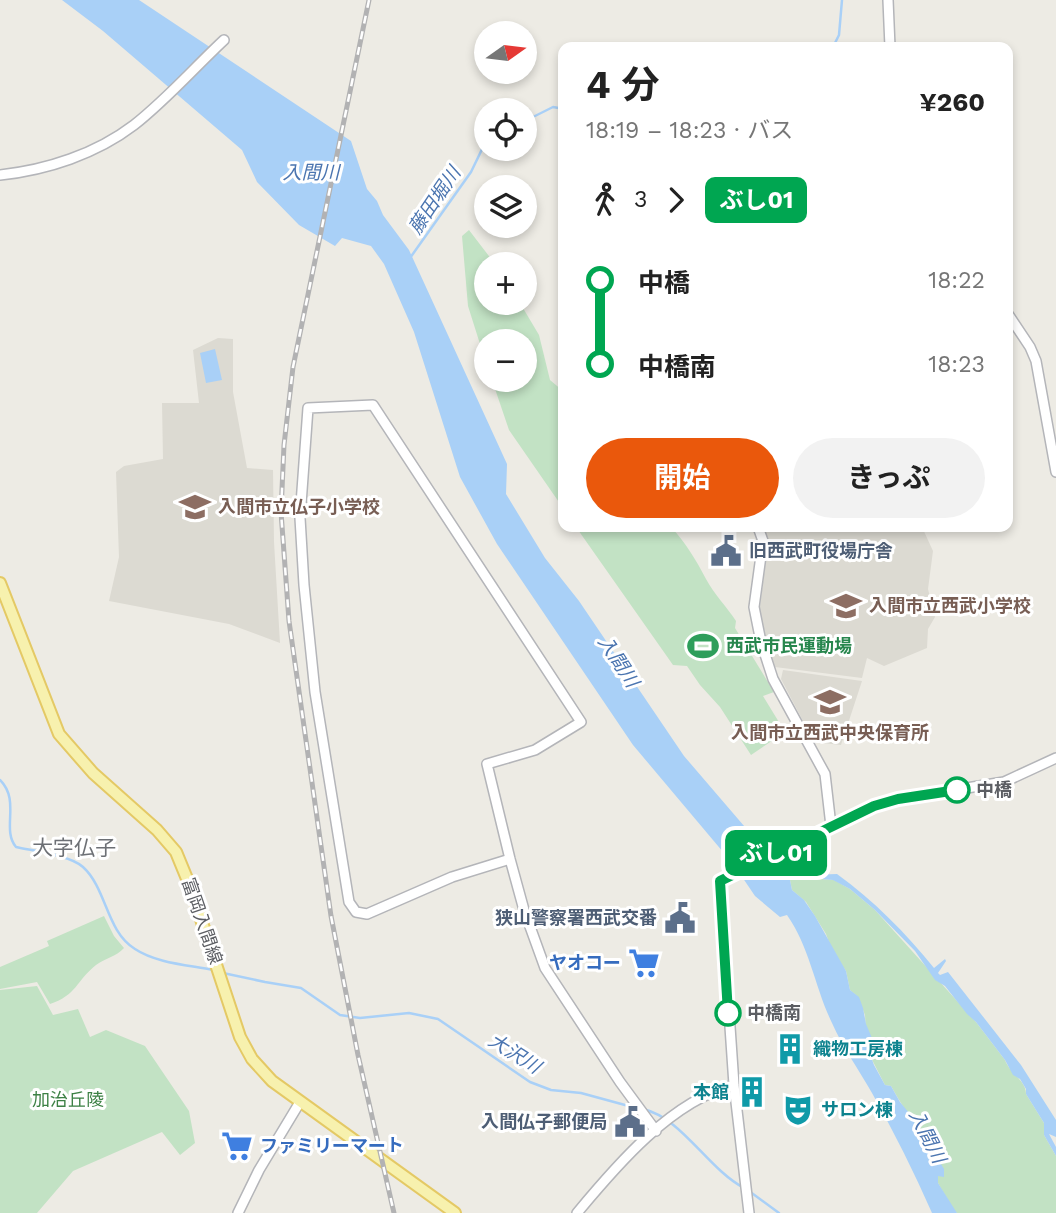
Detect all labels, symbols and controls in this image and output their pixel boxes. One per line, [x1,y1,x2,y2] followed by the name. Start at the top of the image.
[474,21,537,84] north arrow
[474,21,537,392] map controls
[586,63,659,107] text: 4 分
[919,87,985,117] text: ¥260
[474,98,537,161] button: locate
[586,117,793,144] text: 18:19 – 18:23 · バス
[282,161,341,184] water label: 入間川
[404,161,466,238] water label: 藤田堀川
[474,175,537,238] button: layers
[586,181,624,219] icon: walk
[657,181,695,219] icon: forward
[634,186,647,213] text: 3
[719,186,793,214] text: ぶし01
[474,252,537,315] button: +
[928,267,985,294] text: 18:22
[638,268,690,298] text: 中橋
[474,329,537,392] button: −
[928,351,985,378] text: 18:23
[638,352,716,382] text: 中橋南
[586,438,779,518] button: 開始
[793,438,985,518] button: きっぷ
[178,490,212,524] school or university icon: 入間市立仏子小学校
[218,496,380,517] place label: 入間市立仏子小学校
[709,534,743,568] public building icon: 旧西武町役場庁舎
[749,540,893,561] place label: 旧西武町役場庁舎
[829,589,863,623] school or university icon: 入間市立西武小学校
[869,595,1031,616] place label: 入間市立西武小学校
[686,629,720,663] sports icon: 西武市民運動場
[593,631,645,693] water label: 入間川
[726,635,852,656] place label: 西武市民運動場
[813,685,847,719] school or university icon: 入間市立西武中央保育所
[731,722,929,743] place label: 入間市立西武中央保育所
[944,777,970,803] marker: 中橋
[976,779,1012,800] place label: 中橋
[727,830,825,876] line badge: ぶし01
[32,835,116,860] district label: 大字仏子
[739,839,813,867] text: ぶし01
[178,875,227,967] street label: 富岡入間線
[663,901,697,935] public building icon: 狭山警察署西武交番
[495,907,657,928] place label: 狭山警察署西武交番
[627,946,661,980] supermarket icon: ヤオコー
[549,952,621,973] place label: ヤオコー
[715,1000,741,1026] marker: 中橋南
[747,1002,801,1023] place label: 中橋南
[484,1029,547,1079] water label: 大沢川
[773,1032,807,1066] building icon: 織物工房棟
[813,1038,903,1059] place label: 織物工房棟
[735,1075,769,1109] building icon: 本館
[693,1081,729,1102] place label: 本館
[32,1089,104,1110] park label: 加治丘陵
[781,1093,815,1127] theatre icon: サロン棟
[821,1099,893,1120] place label: サロン棟
[613,1105,647,1139] public building icon: 入間仏子郵便局
[904,1106,952,1169] water label: 入間川
[481,1111,607,1132] place label: 入間仏子郵便局
[220,1129,254,1163] supermarket icon: ファミリーマート
[260,1135,404,1156] place label: ファミリーマート

